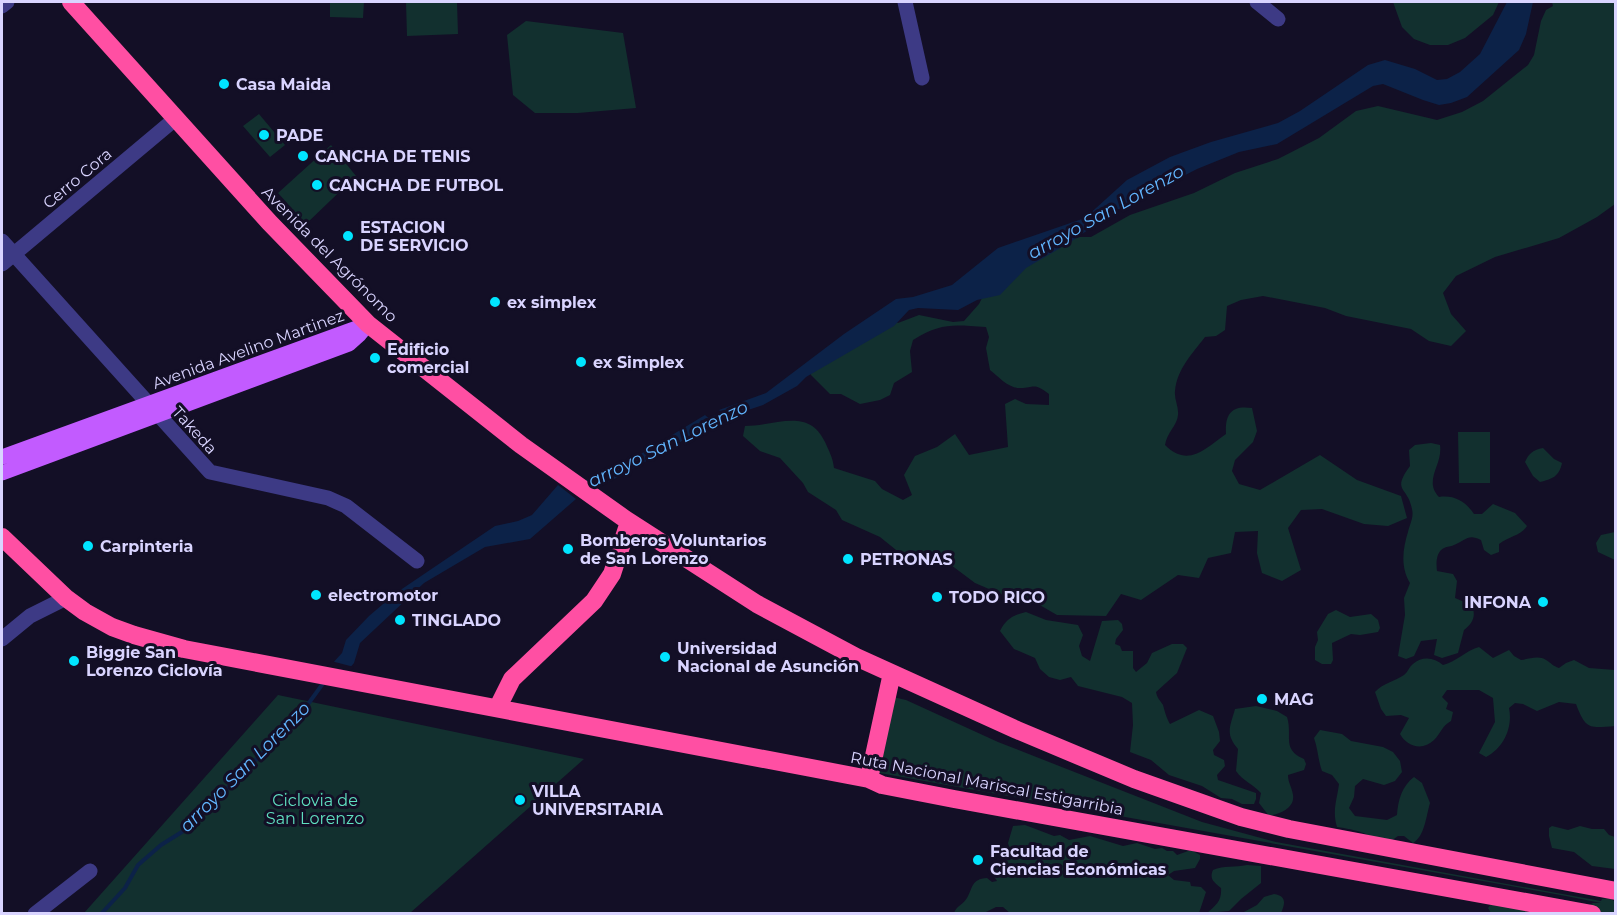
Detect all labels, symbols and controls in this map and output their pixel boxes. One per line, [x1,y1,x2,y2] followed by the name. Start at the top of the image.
[236,75,331,94] place label: Casa Maida
[217,77,231,91] marker: Casa Maida
[276,126,323,145] place label: PADE
[257,128,271,142] marker: PADE
[39,144,115,213] street label: Cerro Cora
[315,147,470,166] place label: CANCHA DE TENIS
[296,149,310,163] marker: CANCHA DE TENIS
[1024,160,1188,264] water label: arroyo San Lorenzo
[329,176,504,195] place label: CANCHA DE FUTBOL
[310,178,324,192] marker: CANCHA DE FUTBOL
[258,183,401,326] street label: Avenida del Agrónomo
[360,218,468,255] place label: ESTACION DE SERVICIO
[341,229,355,243] marker: ESTACION DE SERVICIO
[507,293,597,312] place label: ex simplex
[488,295,502,309] marker: ex simplex
[150,306,346,393] street label: Avenida Avelino Martinez
[387,340,469,377] place label: Edificio comercial
[368,351,382,365] marker: Edificio comercial
[593,353,684,372] place label: ex Simplex
[574,355,588,369] marker: ex Simplex
[585,396,751,492] water label: arroyo San Lorenzo
[168,403,221,458] street label: Takeda
[580,531,767,568] place label: Bomberos Voluntarios de San Lorenzo
[100,537,193,556] place label: Carpinteria
[81,539,95,553] marker: Carpinteria
[561,542,575,556] marker: Bomberos Voluntarios de San Lorenzo
[860,550,953,569] place label: PETRONAS
[841,552,855,566] marker: PETRONAS
[328,586,438,605] place label: electromotor
[309,588,323,602] marker: electromotor
[949,588,1045,607] place label: TODO RICO
[930,590,944,604] marker: TODO RICO
[1464,593,1532,612] place label: INFONA
[1536,595,1550,609] marker: INFONA
[412,611,501,630] place label: TINGLADO
[393,613,407,627] marker: TINGLADO
[677,639,859,676] place label: Universidad Nacional de Asunción
[86,643,223,680] place label: Biggie San Lorenzo Ciclovía
[658,650,672,664] marker: Universidad Nacional de Asunción
[67,654,81,668] marker: Biggie San Lorenzo Ciclovía
[1274,690,1314,709] place label: MAG
[1255,692,1269,706] marker: MAG
[175,697,315,837] water label: arroyo San Lorenzo
[849,748,1125,819] street label: Ruta Nacional Mariscal Estigarribia
[531,782,664,819] place label: VILLA UNIVERSITARIA
[266,791,364,828] park label: Ciclovia de San Lorenzo
[513,793,527,807] marker: VILLA UNIVERSITARIA
[990,842,1167,879] place label: Facultad de Ciencias Económicas
[971,853,985,867] marker: Facultad de Ciencias Económicas

